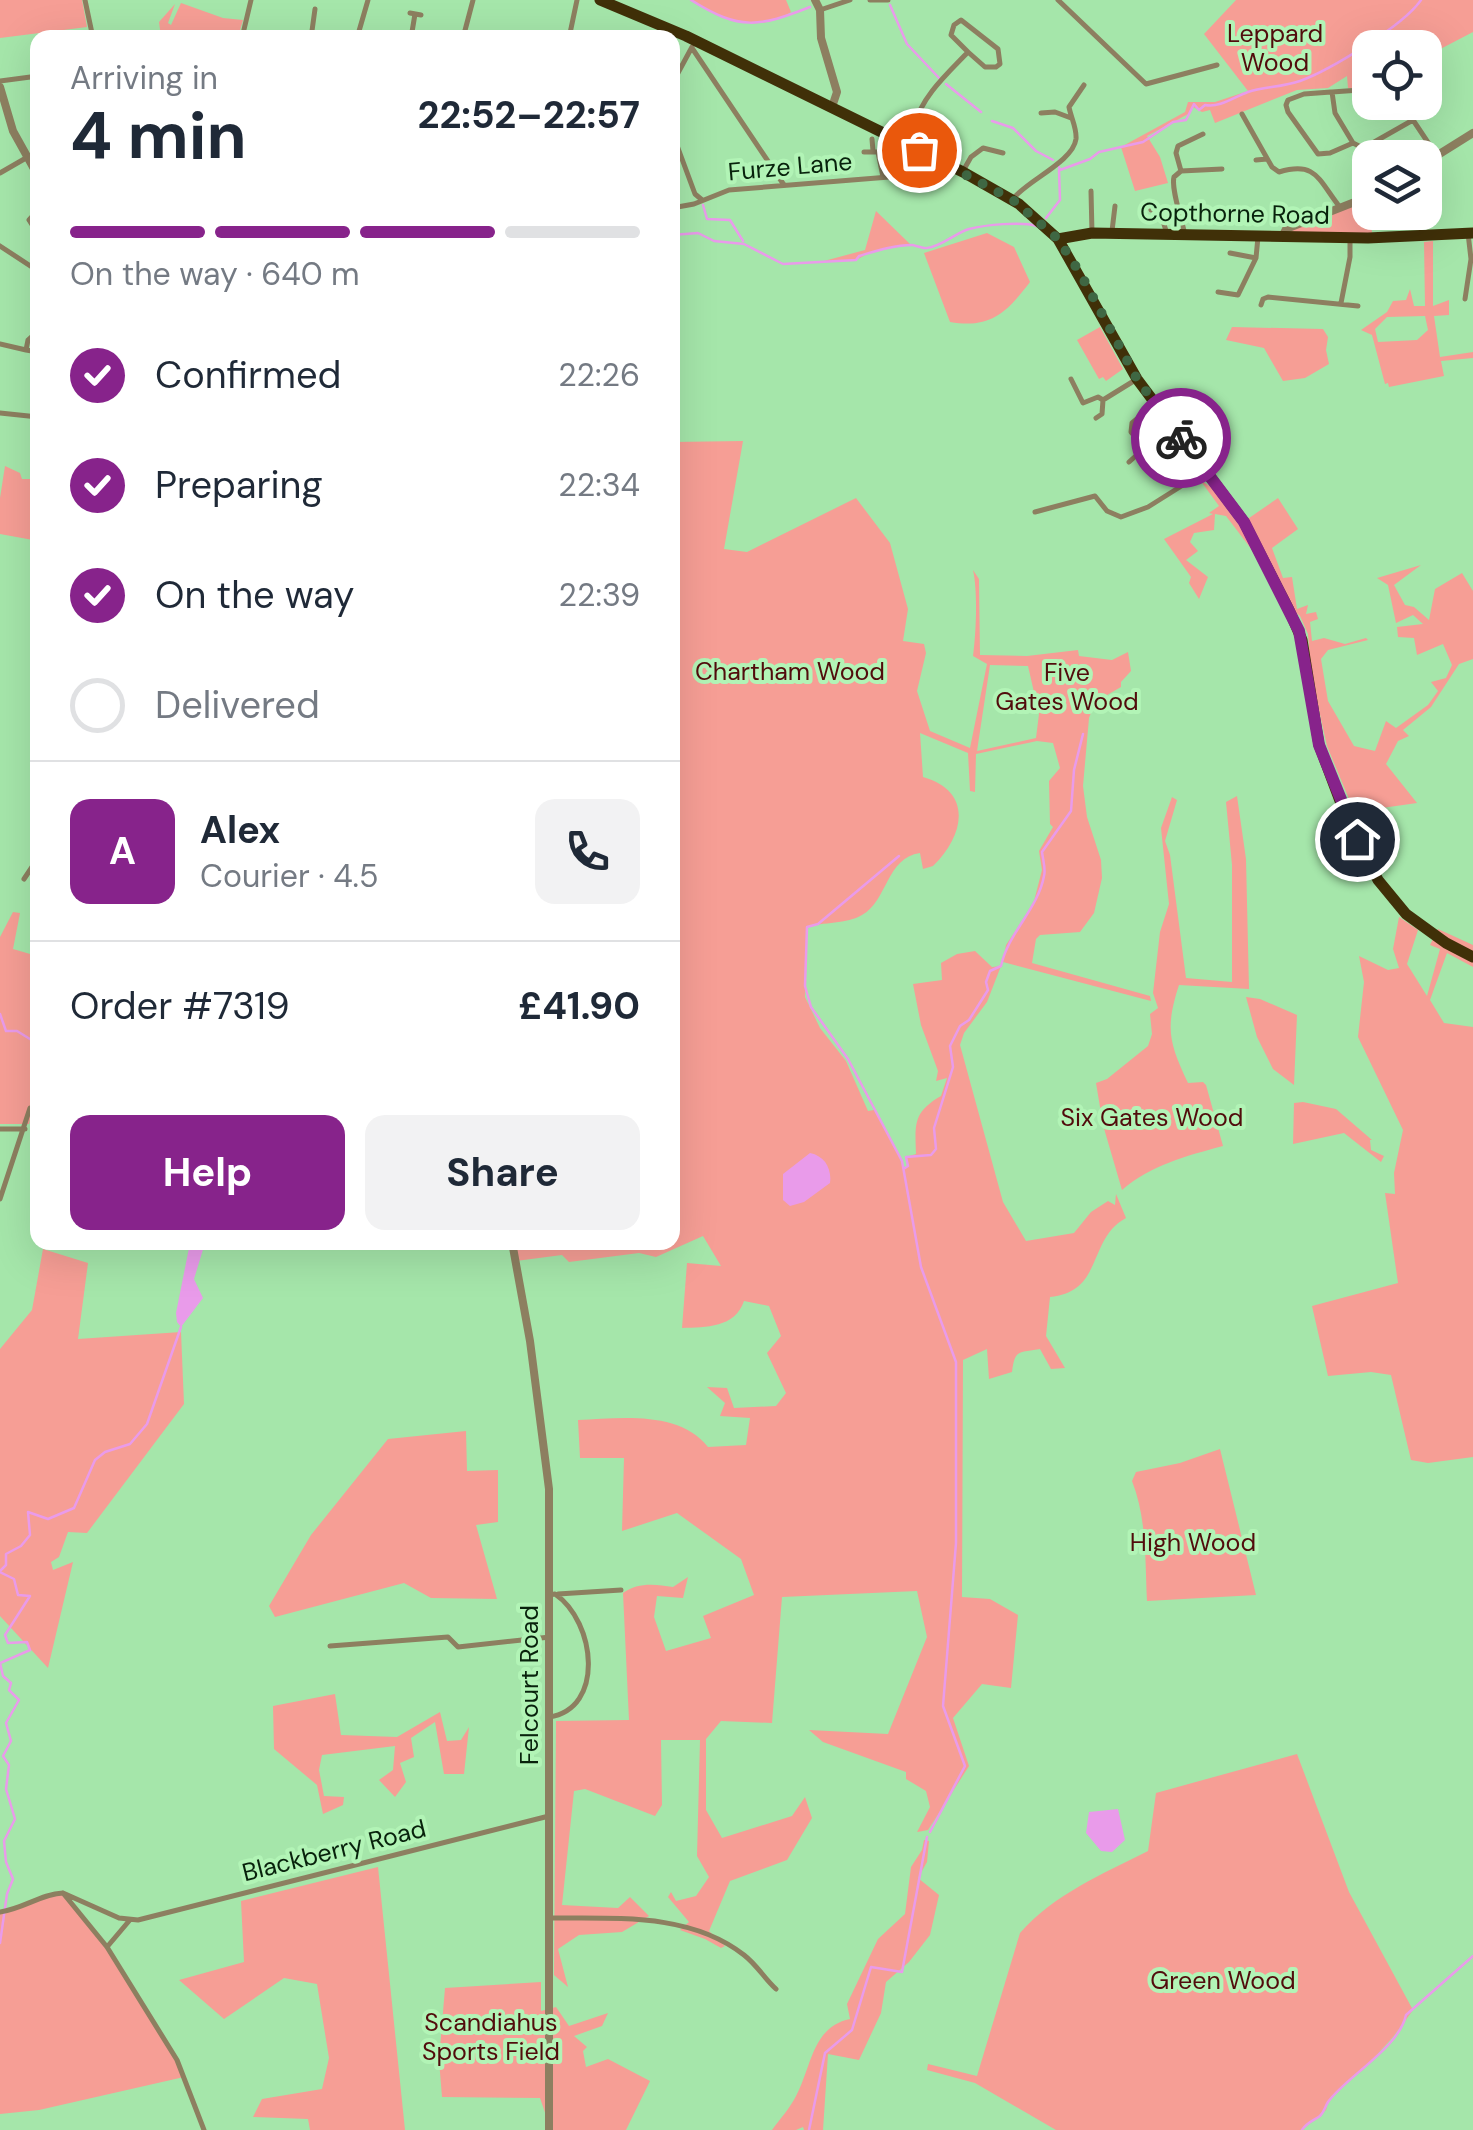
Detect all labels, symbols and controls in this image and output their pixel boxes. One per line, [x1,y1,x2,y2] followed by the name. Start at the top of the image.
[1227,17,1323,79] park label: Leppard Wood
[1352,30,1442,230] map controls
[1352,30,1442,120] button: locate
[70,57,218,99] text: Arriving in
[417,90,640,140] text: 22:52–22:57
[70,94,247,178] text: 4 min
[877,108,962,193] pin
[892,123,947,178] icon: bag
[1352,140,1442,230] button: layers
[727,145,854,188] street label: Furze Lane
[1140,195,1330,232] street label: Copthorne Road
[70,253,360,295] text: On the way · 640 m
[70,348,125,403] icon: check
[155,350,341,400] text: Confirmed
[558,354,640,396] text: 22:26
[1131,388,1231,488] courier
[1154,411,1209,466] icon: bike
[70,458,125,513] icon: check
[155,460,323,510] text: Preparing
[558,464,640,506] text: 22:34
[70,568,125,623] icon: check
[155,570,354,620] text: On the way
[559,574,640,616] text: 22:39
[695,655,885,688] park label: Chartham Wood
[995,656,1139,718] park label: Five Gates Wood
[155,680,320,730] text: Delivered
[1315,797,1400,882] pin
[535,799,640,904] button: phone
[200,805,280,855] text: Alex
[1330,812,1385,867] icon: home
[109,826,136,876] text: A
[200,855,378,897] text: Courier · 4.5
[70,981,290,1031] text: Order #7319
[518,981,640,1031] text: £41.90
[1061,1101,1243,1134] park label: Six Gates Wood
[70,1115,345,1230] button: Help
[365,1115,640,1230] button: Share
[1130,1526,1256,1559] park label: High Wood
[513,1605,546,1765] street label: Felcourt Road
[239,1812,429,1889] street label: Blackberry Road
[1150,1964,1296,1997] park label: Green Wood
[422,2006,560,2068] park label: Scandiahus Sports Field

